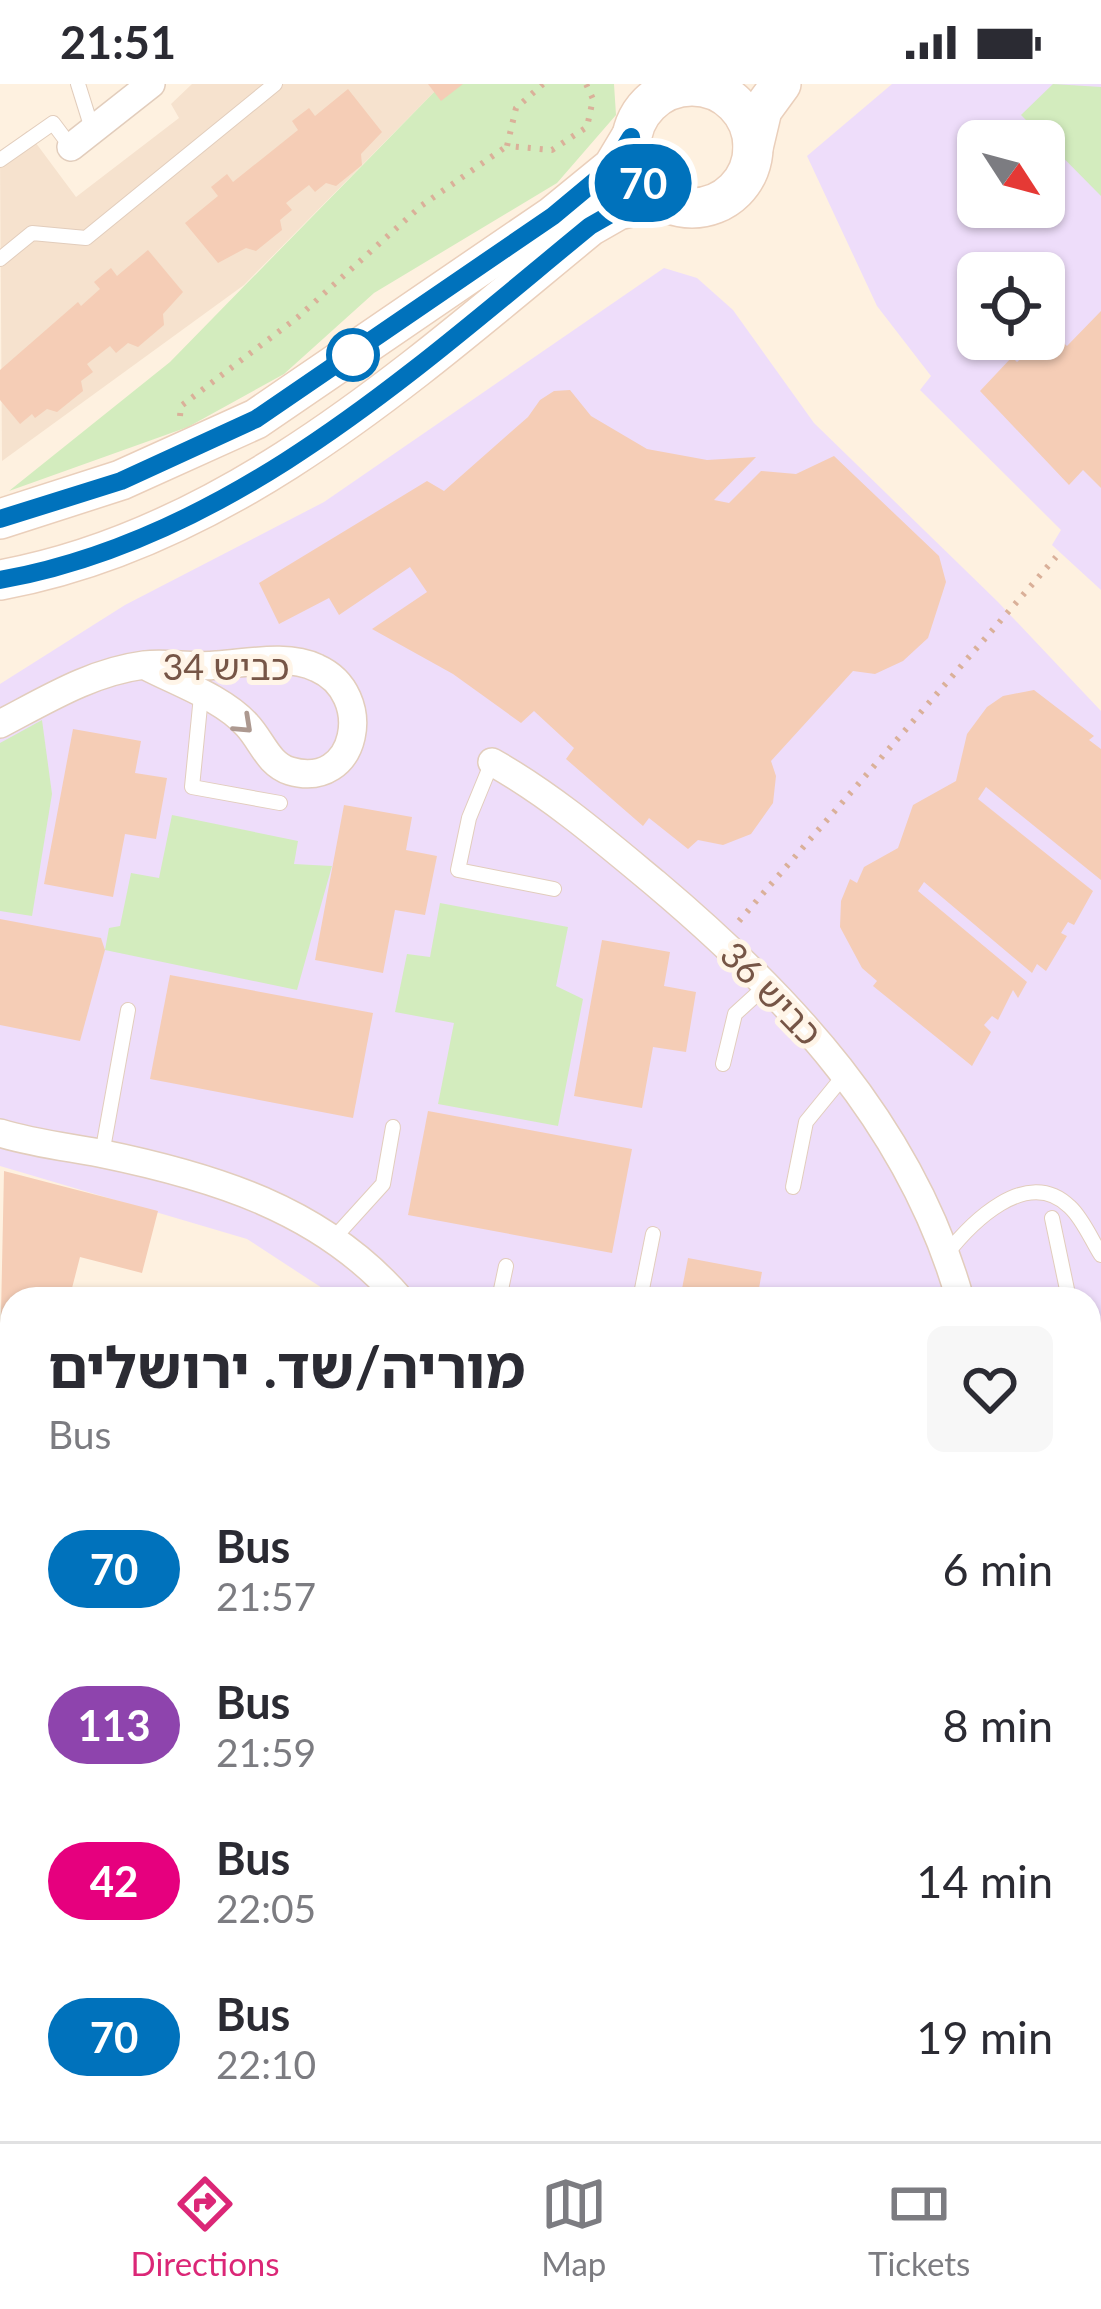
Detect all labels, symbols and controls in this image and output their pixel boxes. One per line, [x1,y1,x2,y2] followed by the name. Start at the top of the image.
[60,15,176,69] text: 21:51
[957,120,1065,228] north arrow
[957,120,1065,360] map controls
[589,144,697,222] line badge: 70
[619,158,667,208] text: 70
[957,252,1065,360] button: locate
[328,330,378,380] unlabelled marker
[162,644,290,688] street label: כביש 34
[230,711,252,733] one-way arrow
[712,932,832,1054] street label: כביש 36
[927,1326,1053,1452] button: heart
[48,1332,525,1400] text: מוריה/שד. ירושלים
[48,1411,111,1457] text: Bus
[216,1519,290,1573] text: Bus
[942,1542,1053,1596] text: 6 min
[90,1544,138,1594] text: 70
[216,1573,316,1619] text: 21:57
[216,1675,290,1729] text: Bus
[942,1698,1053,1752] text: 8 min
[77,1700,151,1750] text: 113
[216,1729,316,1775] text: 21:59
[216,1831,290,1885] text: Bus
[916,1854,1053,1908] text: 14 min
[90,1856,138,1906] text: 42
[216,1885,316,1931] text: 22:05
[216,1987,290,2041] text: Bus
[916,2010,1053,2064] text: 19 min
[90,2012,138,2062] text: 70
[216,2041,316,2087] text: 22:10
[131,2171,280,2283] tab: Directions
[541,2171,607,2283] tab: Map
[868,2171,970,2283] tab: Tickets

